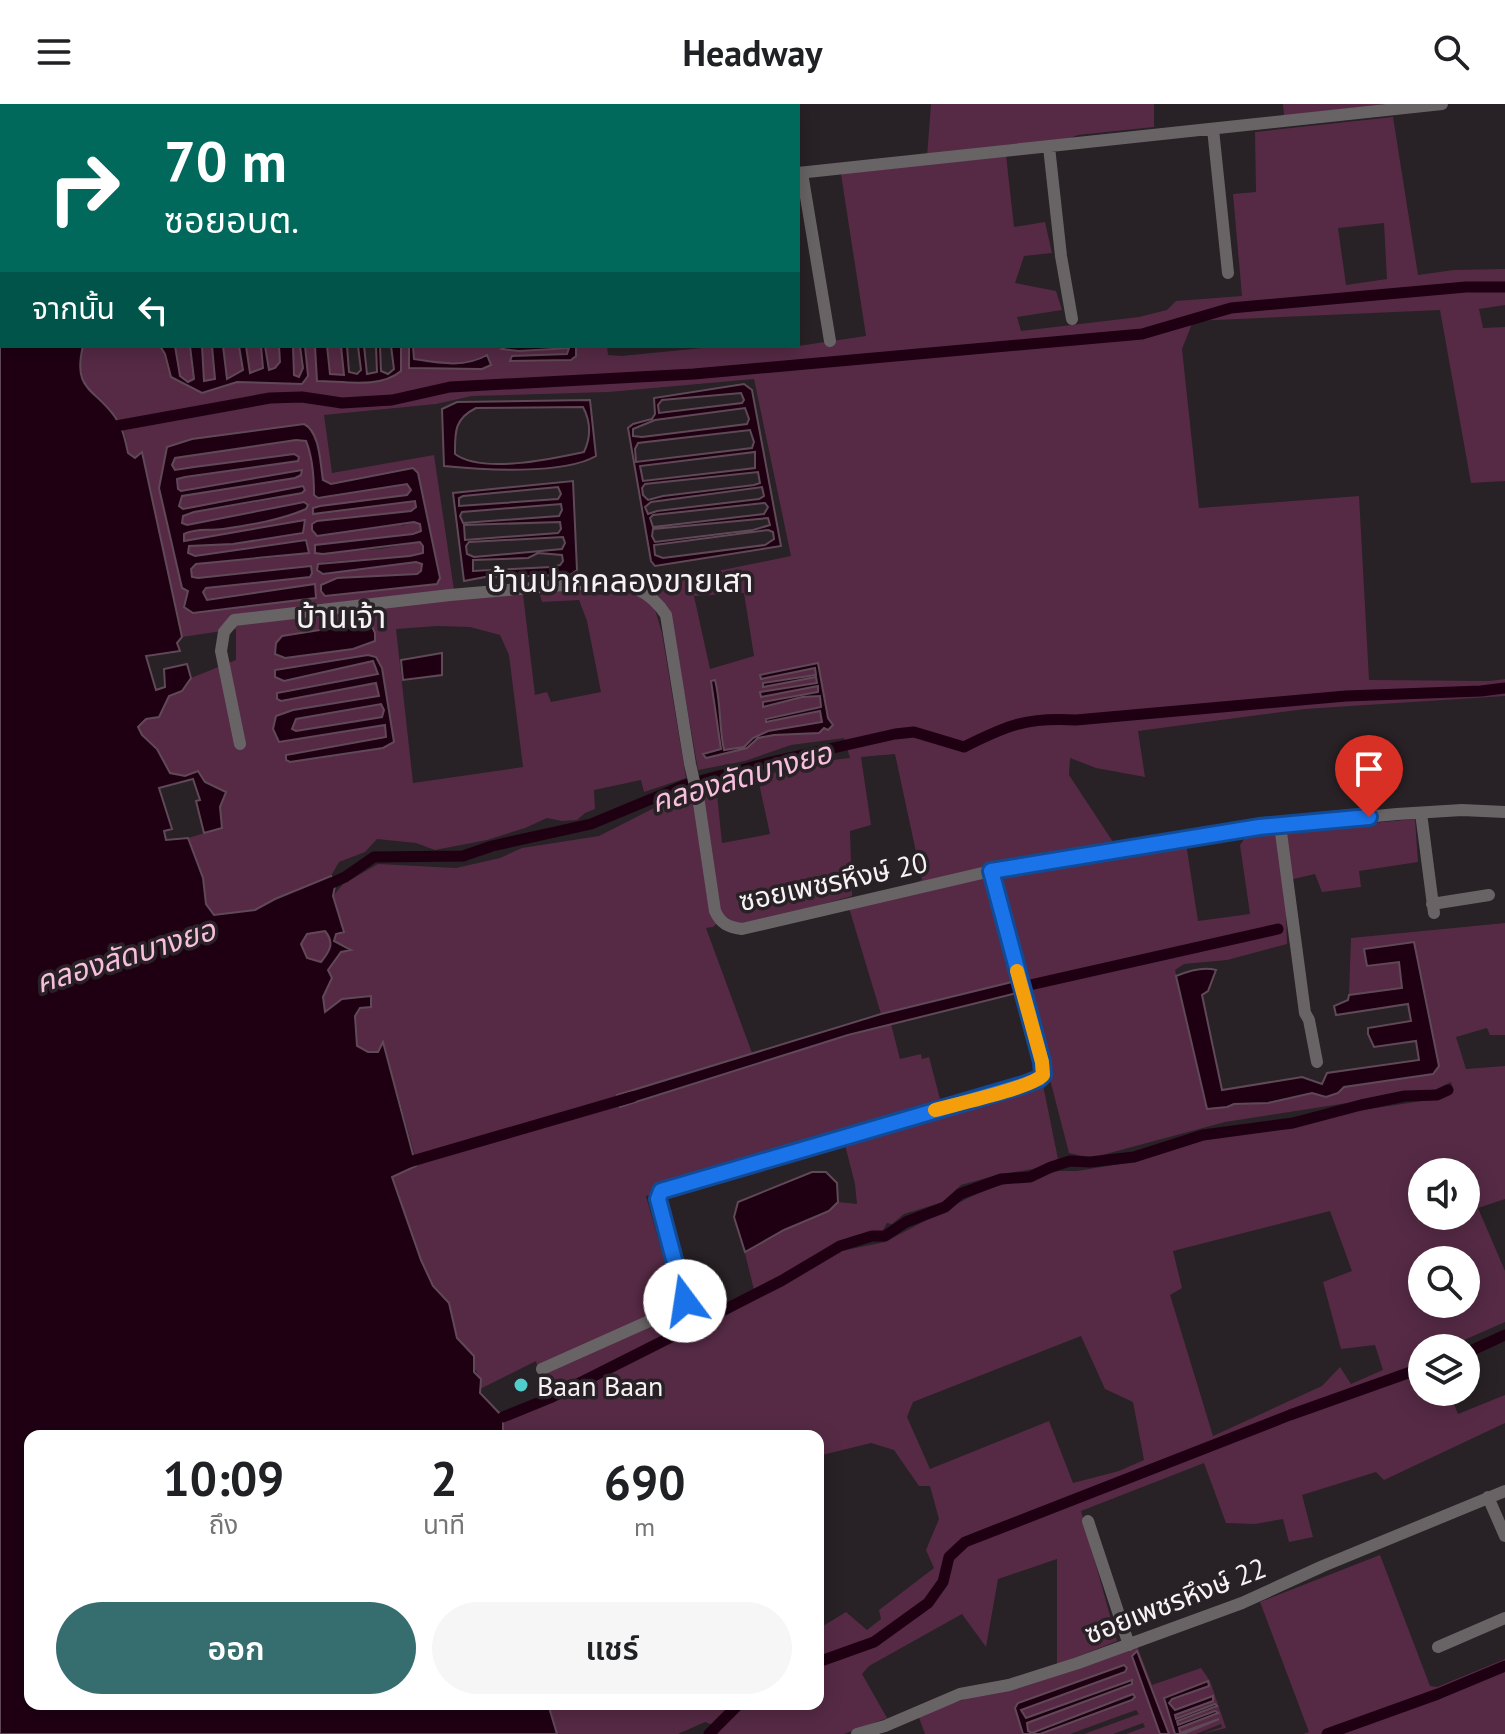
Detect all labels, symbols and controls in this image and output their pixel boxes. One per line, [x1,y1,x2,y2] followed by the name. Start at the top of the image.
[682,29,823,76] text: Headway
[32,30,76,74] icon: menu
[1429,30,1473,74] icon: search
[164,125,287,197] text: 70 m
[32,136,136,240] icon: right
[164,196,299,243] text: ซอยอบต.
[32,288,115,327] text: จากนั้น
[131,288,175,332] icon: left
[487,559,753,601] district label: บ้านปากคลองขายเสา
[296,595,386,637] district label: บ้านเจ้า
[646,731,837,820] water label: คลองลัดบางยอ
[1335,735,1403,817] pin
[1347,747,1391,791] icon: arrive
[735,843,931,919] street label: ซอยเพชรหึงษ์ 20
[30,909,221,1001] water label: คลองลัดบางยอ
[1408,1158,1480,1406] map controls
[1408,1158,1480,1230] button: sound
[1408,1246,1480,1318] button: search
[643,1259,727,1343] position arrow
[1408,1334,1480,1406] button: layers
[537,1367,663,1404] place label: Baan Baan
[512,1376,530,1394] marker: Baan Baan
[163,1447,284,1509] text: 10:09
[430,1447,458,1509] text: 2
[604,1451,685,1513] text: 690
[209,1508,238,1541] text: ถึง
[423,1508,465,1541] text: นาที
[634,1510,655,1543] text: m
[1079,1548,1271,1652] street label: ซอยเพชรหึงษ์ 22
[56,1602,416,1694] button: ออก
[432,1602,792,1694] button: แชร์

